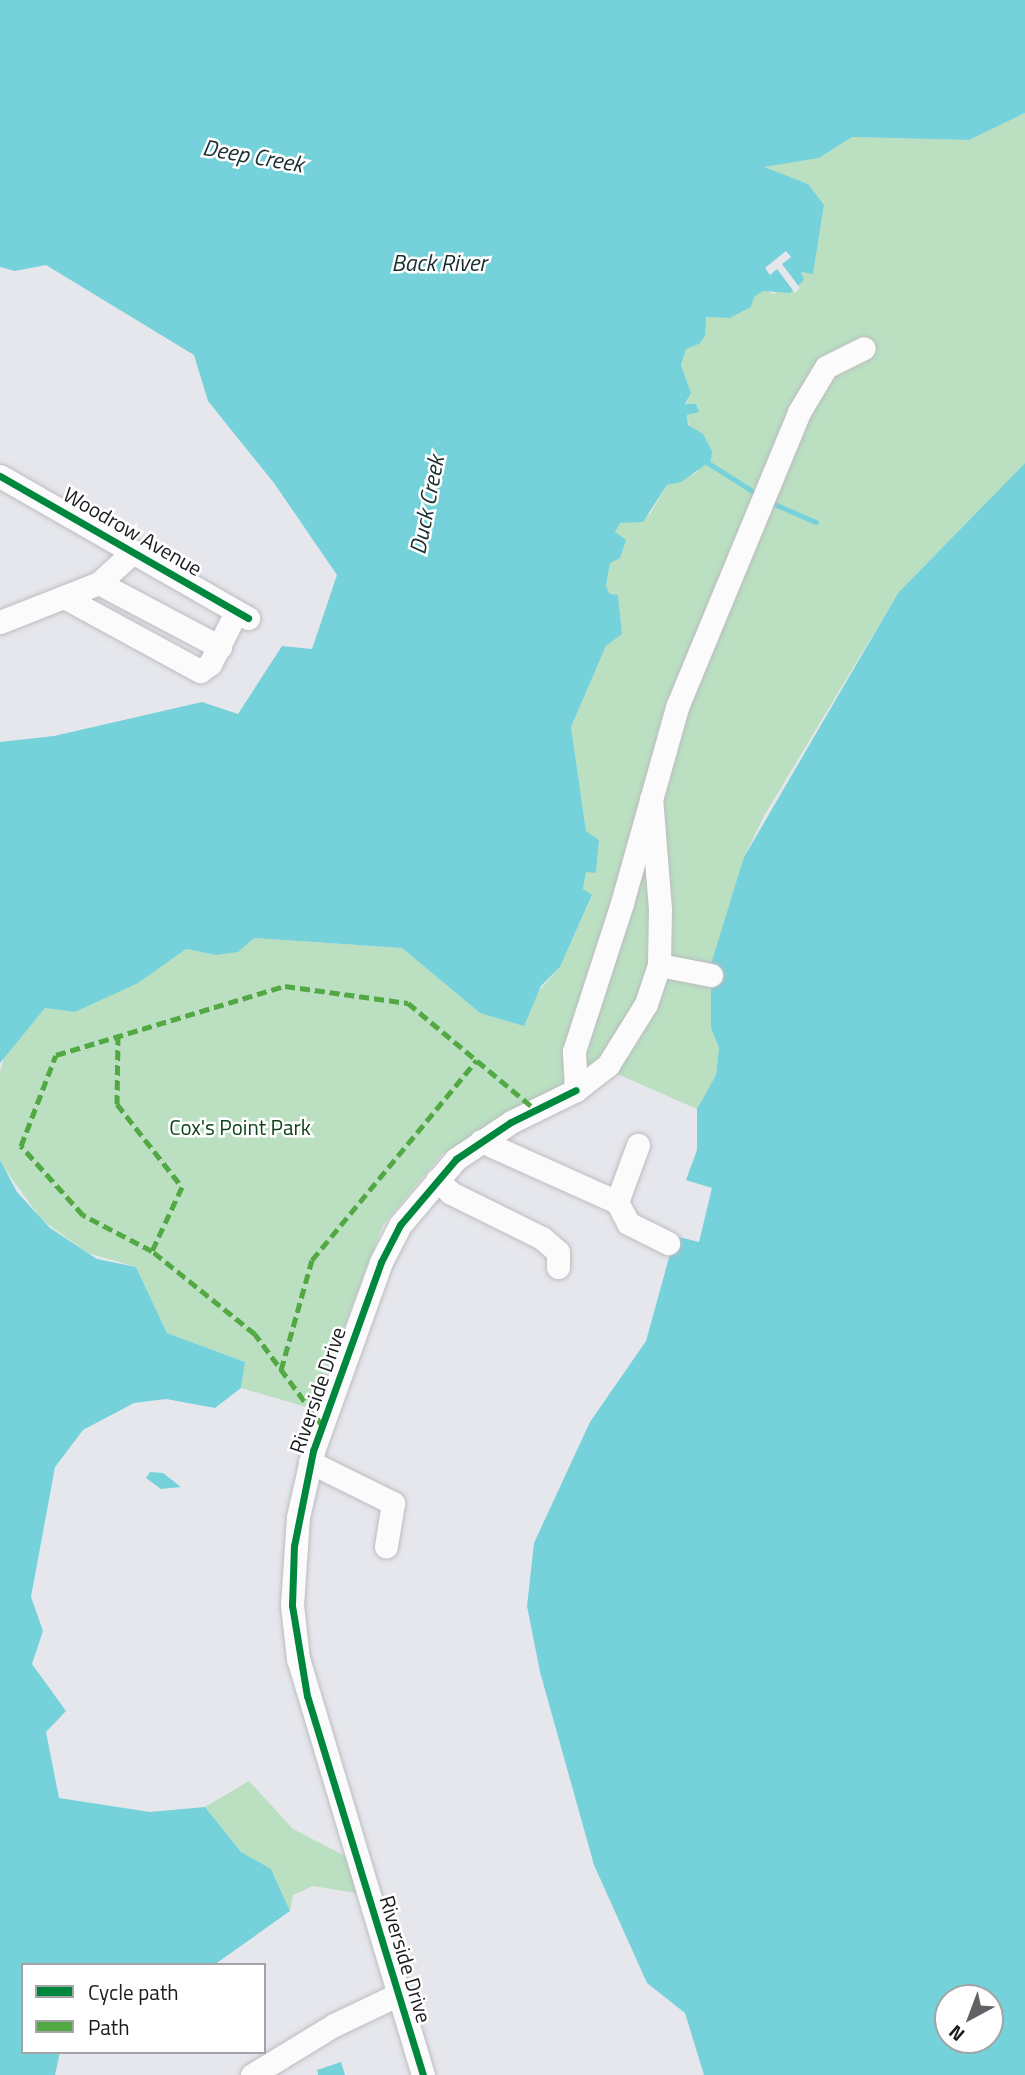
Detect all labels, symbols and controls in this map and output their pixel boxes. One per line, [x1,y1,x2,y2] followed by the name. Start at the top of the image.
[200,134,306,178] water label: Deep Creek
[391,249,487,277] water label: Back River
[404,453,450,557] water label: Duck Creek
[59,481,207,581] street label: Woodrow Avenue
[169,1114,311,1140] park label: Cox's Point Park
[284,1324,350,1456] street label: Riverside Drive
[375,1892,437,2026] street label: Riverside Drive
[21,1963,266,2054] legend
[88,1976,179,2008] text: Cycle path
[934,1984,1004,2054] north arrow
[88,2011,130,2043] text: Path
[942,2018,971,2049] text: N

